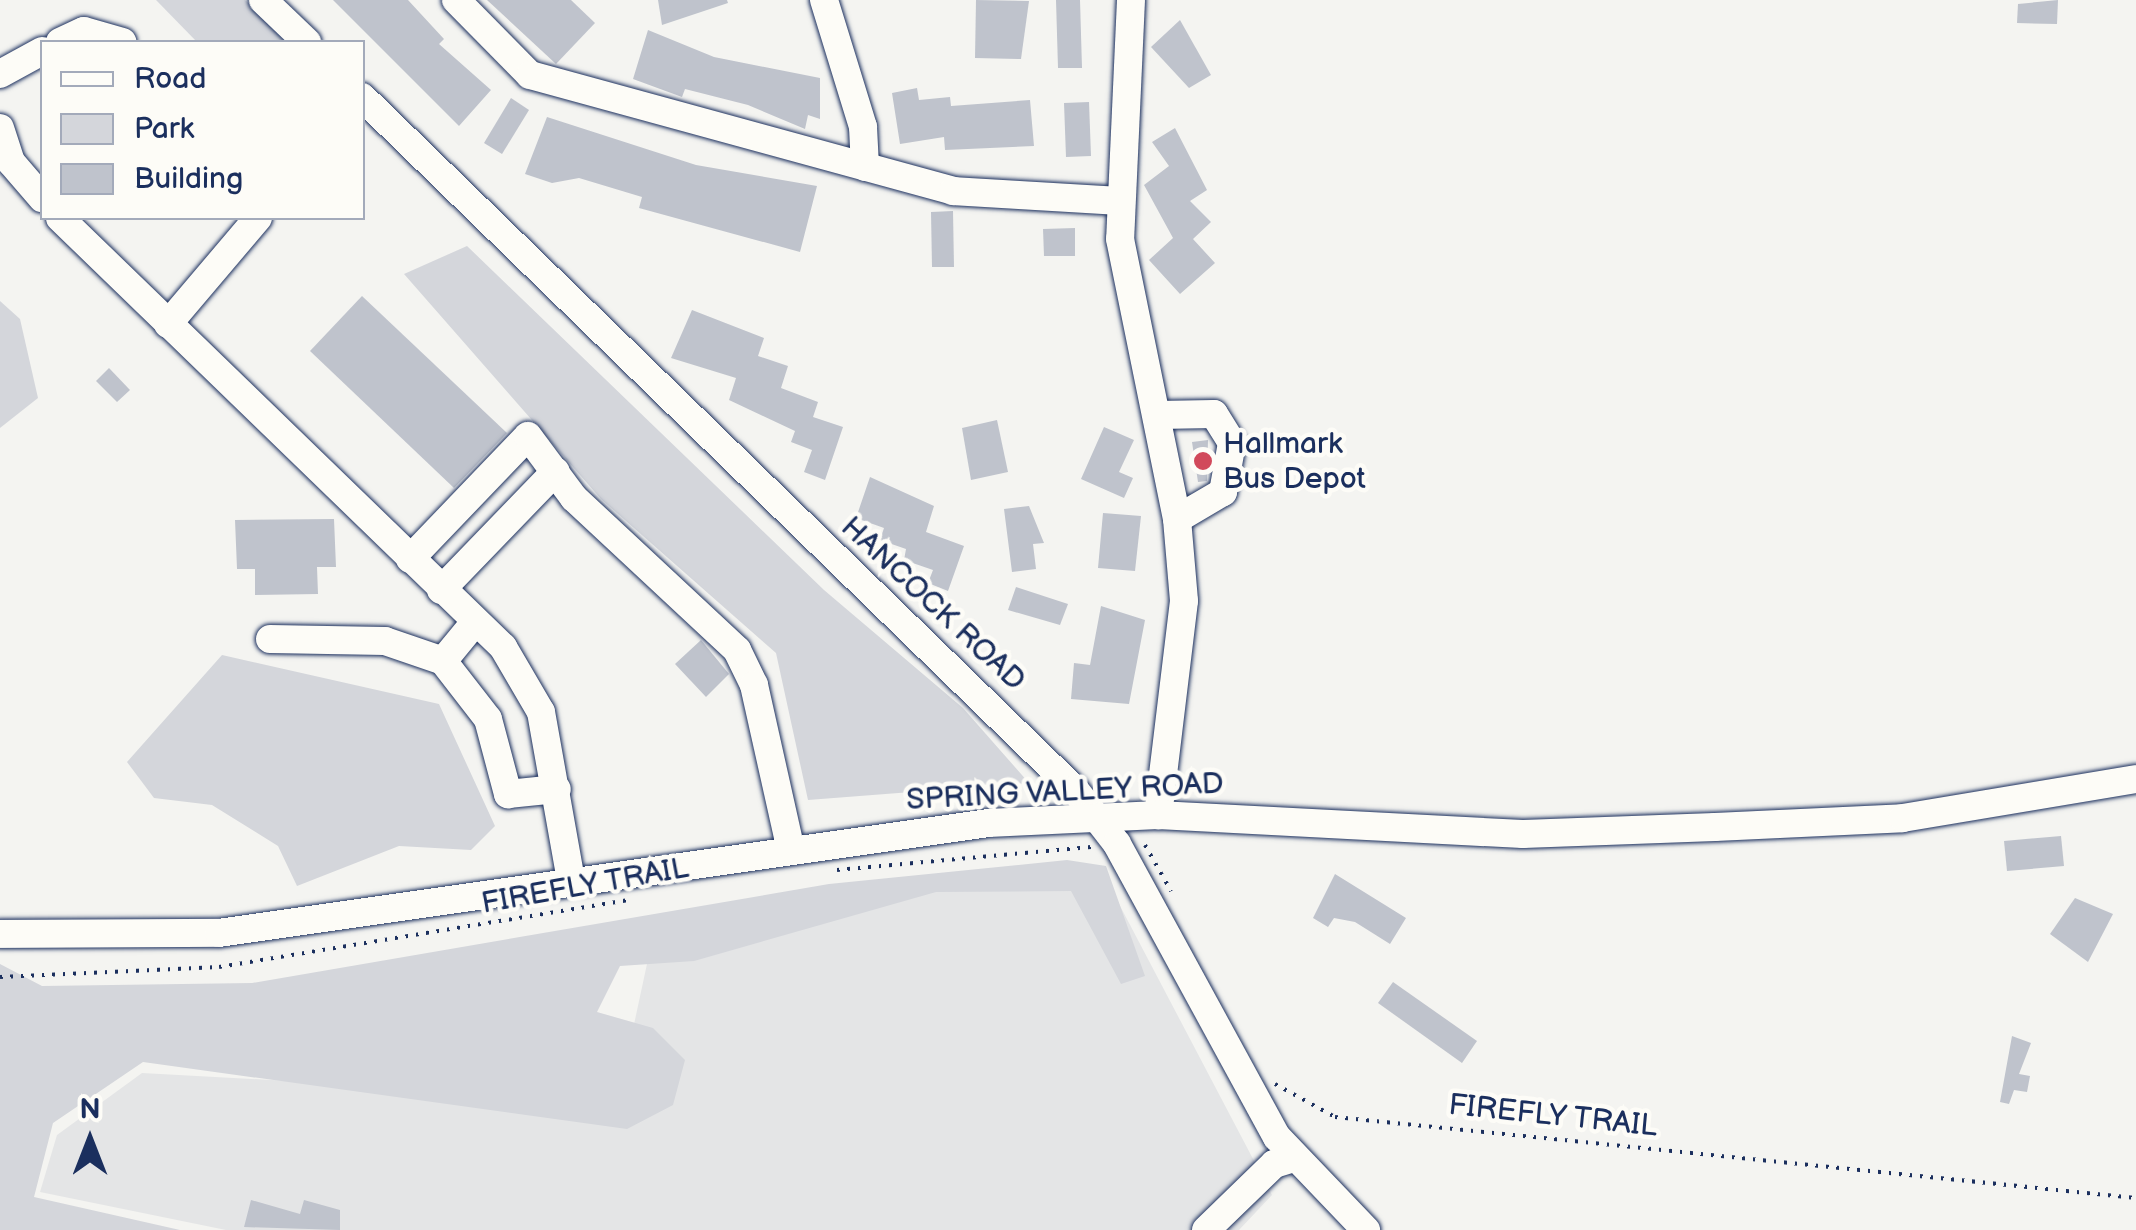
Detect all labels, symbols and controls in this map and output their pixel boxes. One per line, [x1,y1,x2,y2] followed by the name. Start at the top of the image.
[40,40,365,220] legend
[134,61,207,97] text: Road
[134,111,194,147] text: Park
[134,161,243,197] text: Building
[1223,426,1366,496] place label: Hallmark Bus Depot
[1192,450,1214,472] marker: Hallmark Bus Depot
[833,509,1033,699] street label: HANCOCK ROAD
[905,766,1225,818] street label: SPRING VALLEY ROAD
[478,850,692,922] street label: FIREFLY TRAIL
[1446,1087,1660,1145] street label: FIREFLY TRAIL
[40,1090,140,1190] north arrow
[79,1093,101,1126] text: N

